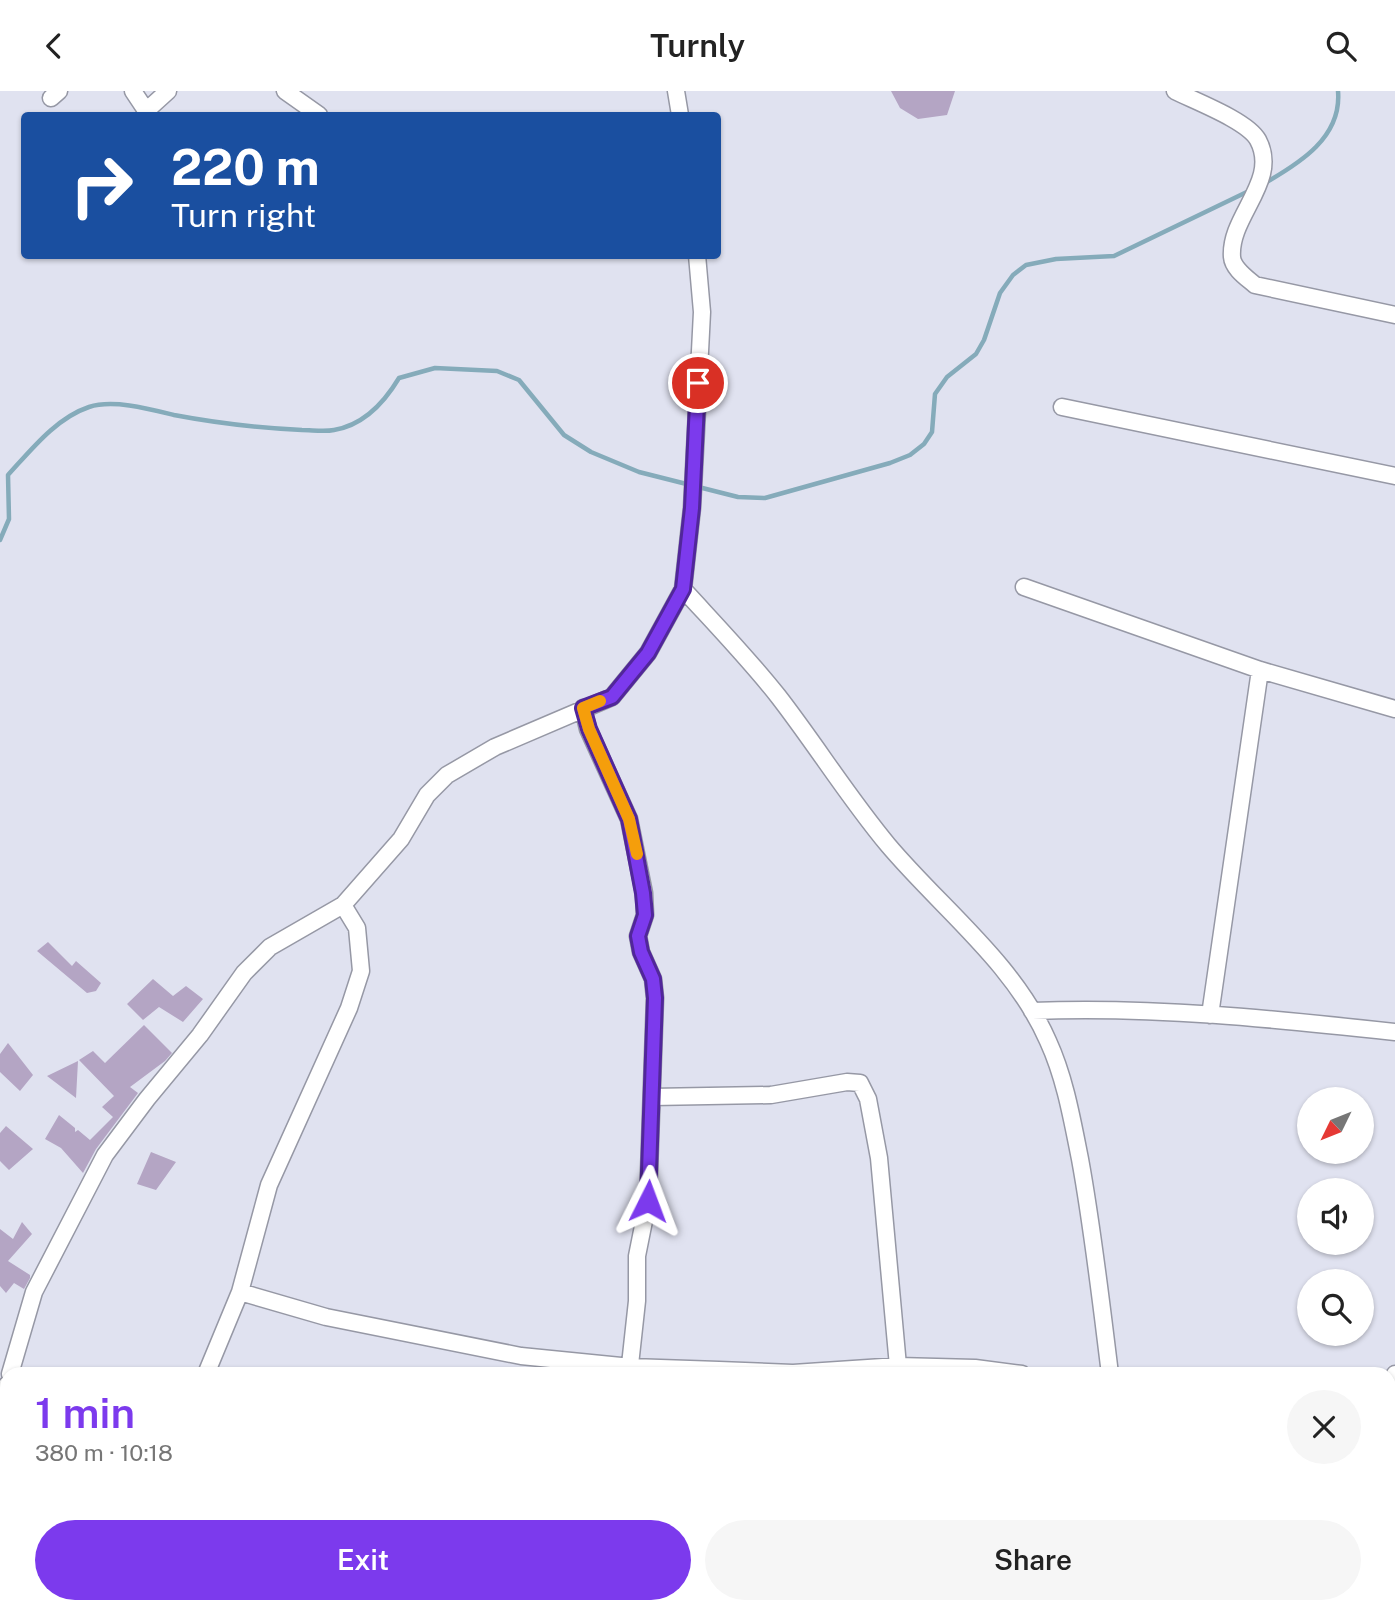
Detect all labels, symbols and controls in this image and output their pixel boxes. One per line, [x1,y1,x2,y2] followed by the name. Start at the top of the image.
[35,27,73,65] icon: back
[650,27,745,64] text: Turnly
[1322,27,1360,65] icon: search
[171,138,320,196] text: 220 m
[56,140,147,231] icon: right
[171,197,316,234] text: Turn right
[668,353,728,413] pin
[679,364,717,402] icon: arrive
[1297,1087,1374,1164] north arrow
[1297,1087,1374,1346] map controls
[611,1164,685,1238] position arrow
[1297,1178,1374,1255] button: sound
[1297,1269,1374,1346] button: search
[35,1388,135,1437] text: 1 min
[1287,1390,1361,1464] button: close
[35,1439,173,1466] text: 380 m · 10:18
[35,1520,691,1600] button: Exit
[705,1520,1361,1600] button: Share

